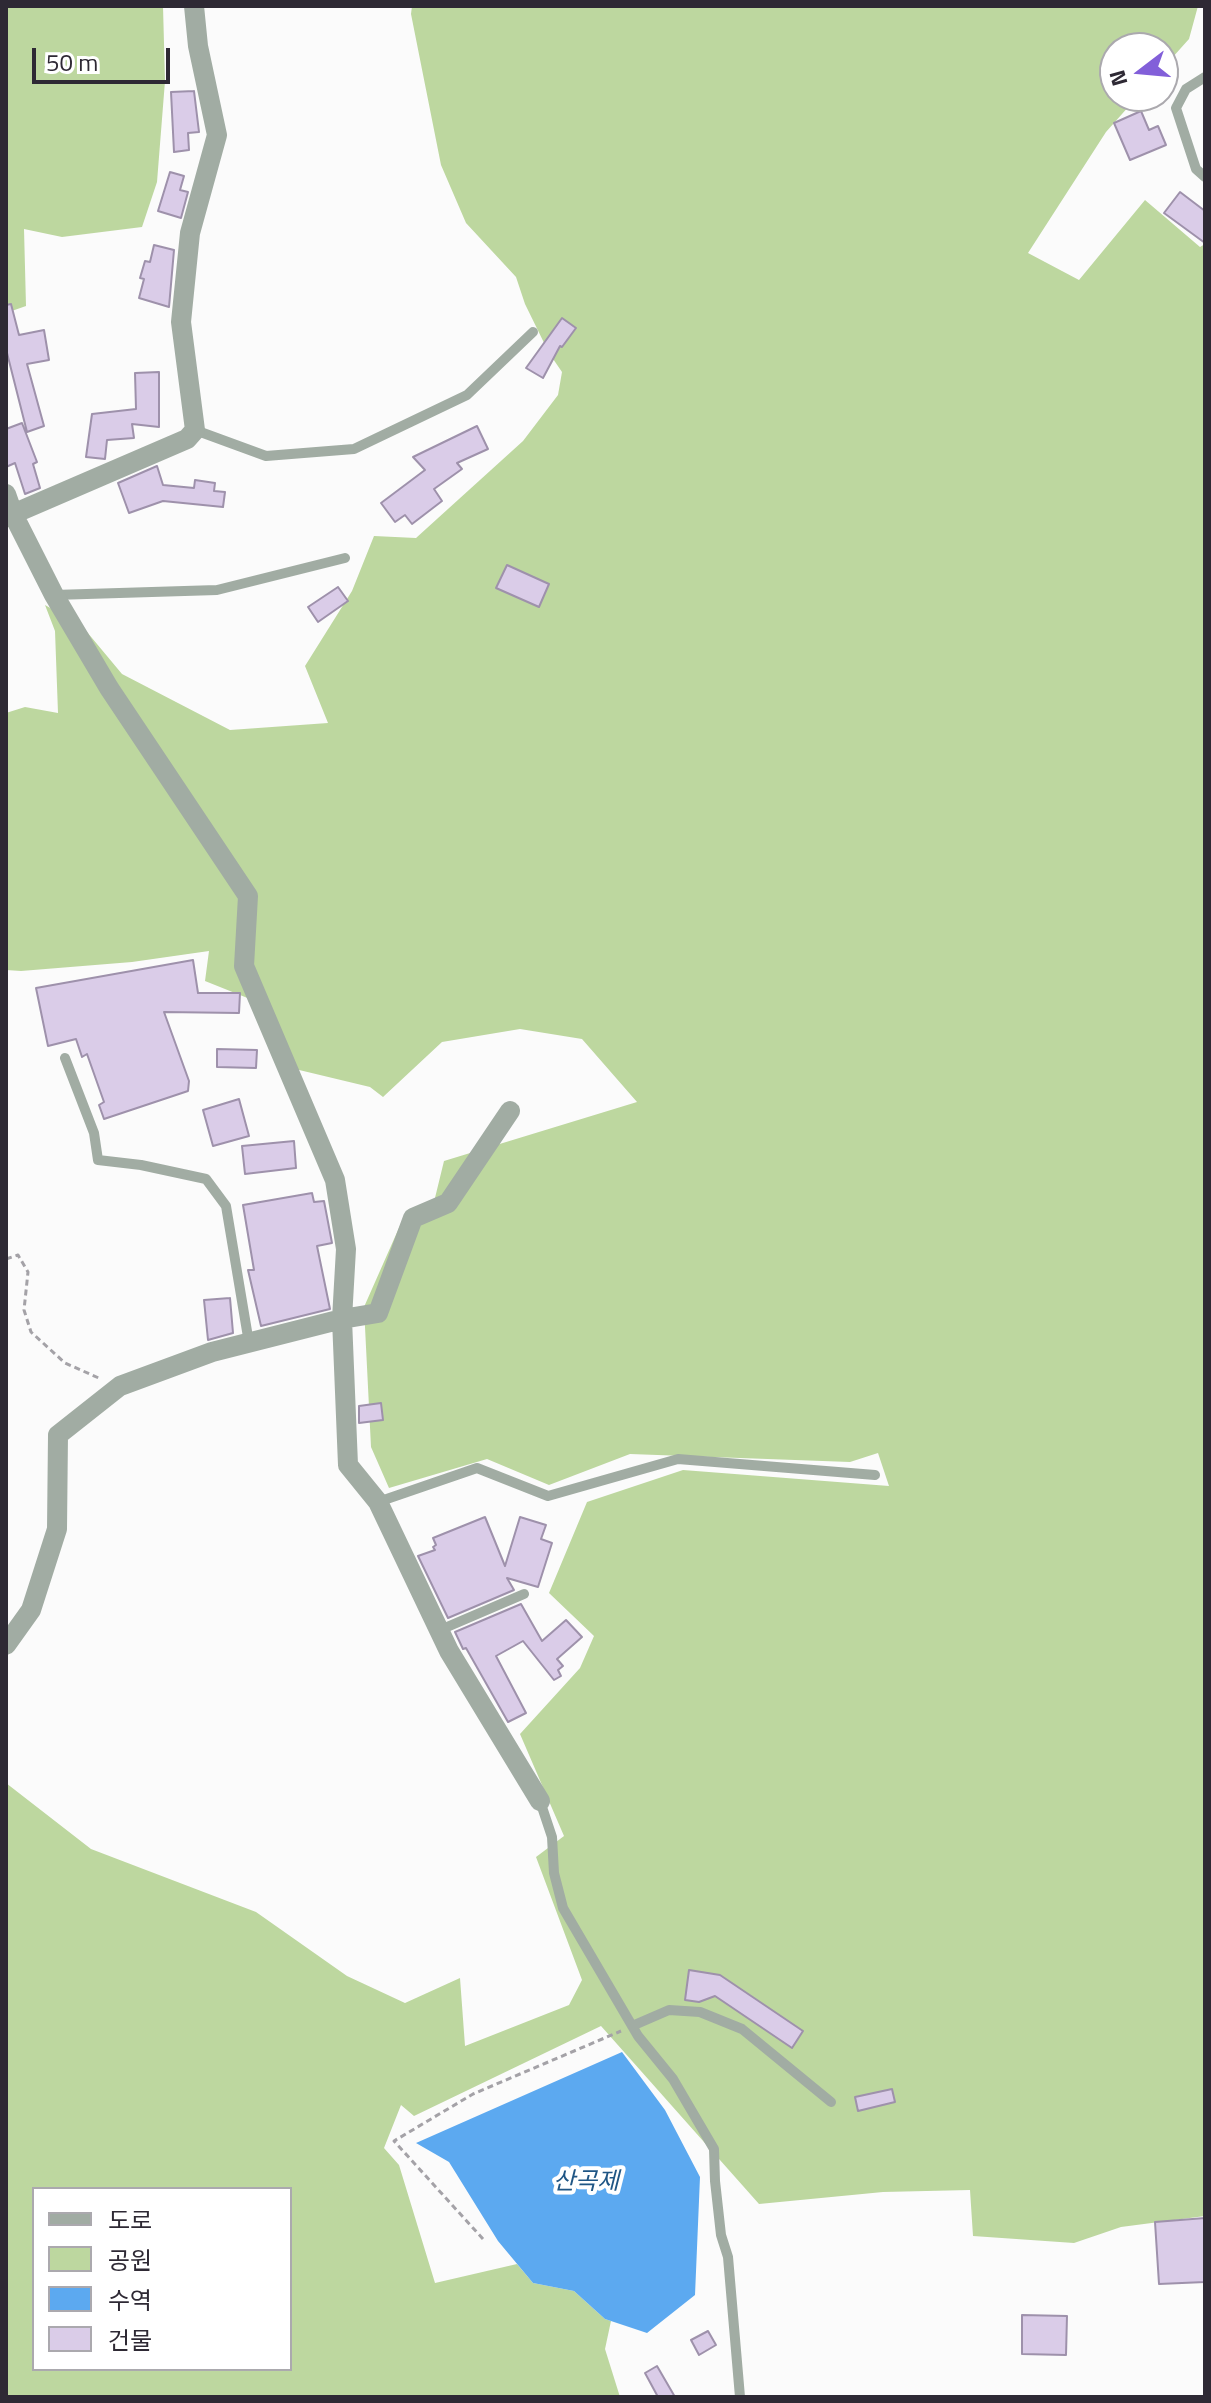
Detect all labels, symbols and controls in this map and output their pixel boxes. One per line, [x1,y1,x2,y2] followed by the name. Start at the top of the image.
[36,32,174,82] scale bar
[1099,32,1179,112] north arrow
[46,44,98,80] text: 50 m
[1099,66,1136,90] text: N
[553,2169,619,2197] water label: 산곡제
[32,2187,292,2371] legend
[108,2202,152,2238] text: 도로
[108,2242,152,2278] text: 공원
[108,2282,152,2318] text: 수역
[108,2322,152,2358] text: 건물

